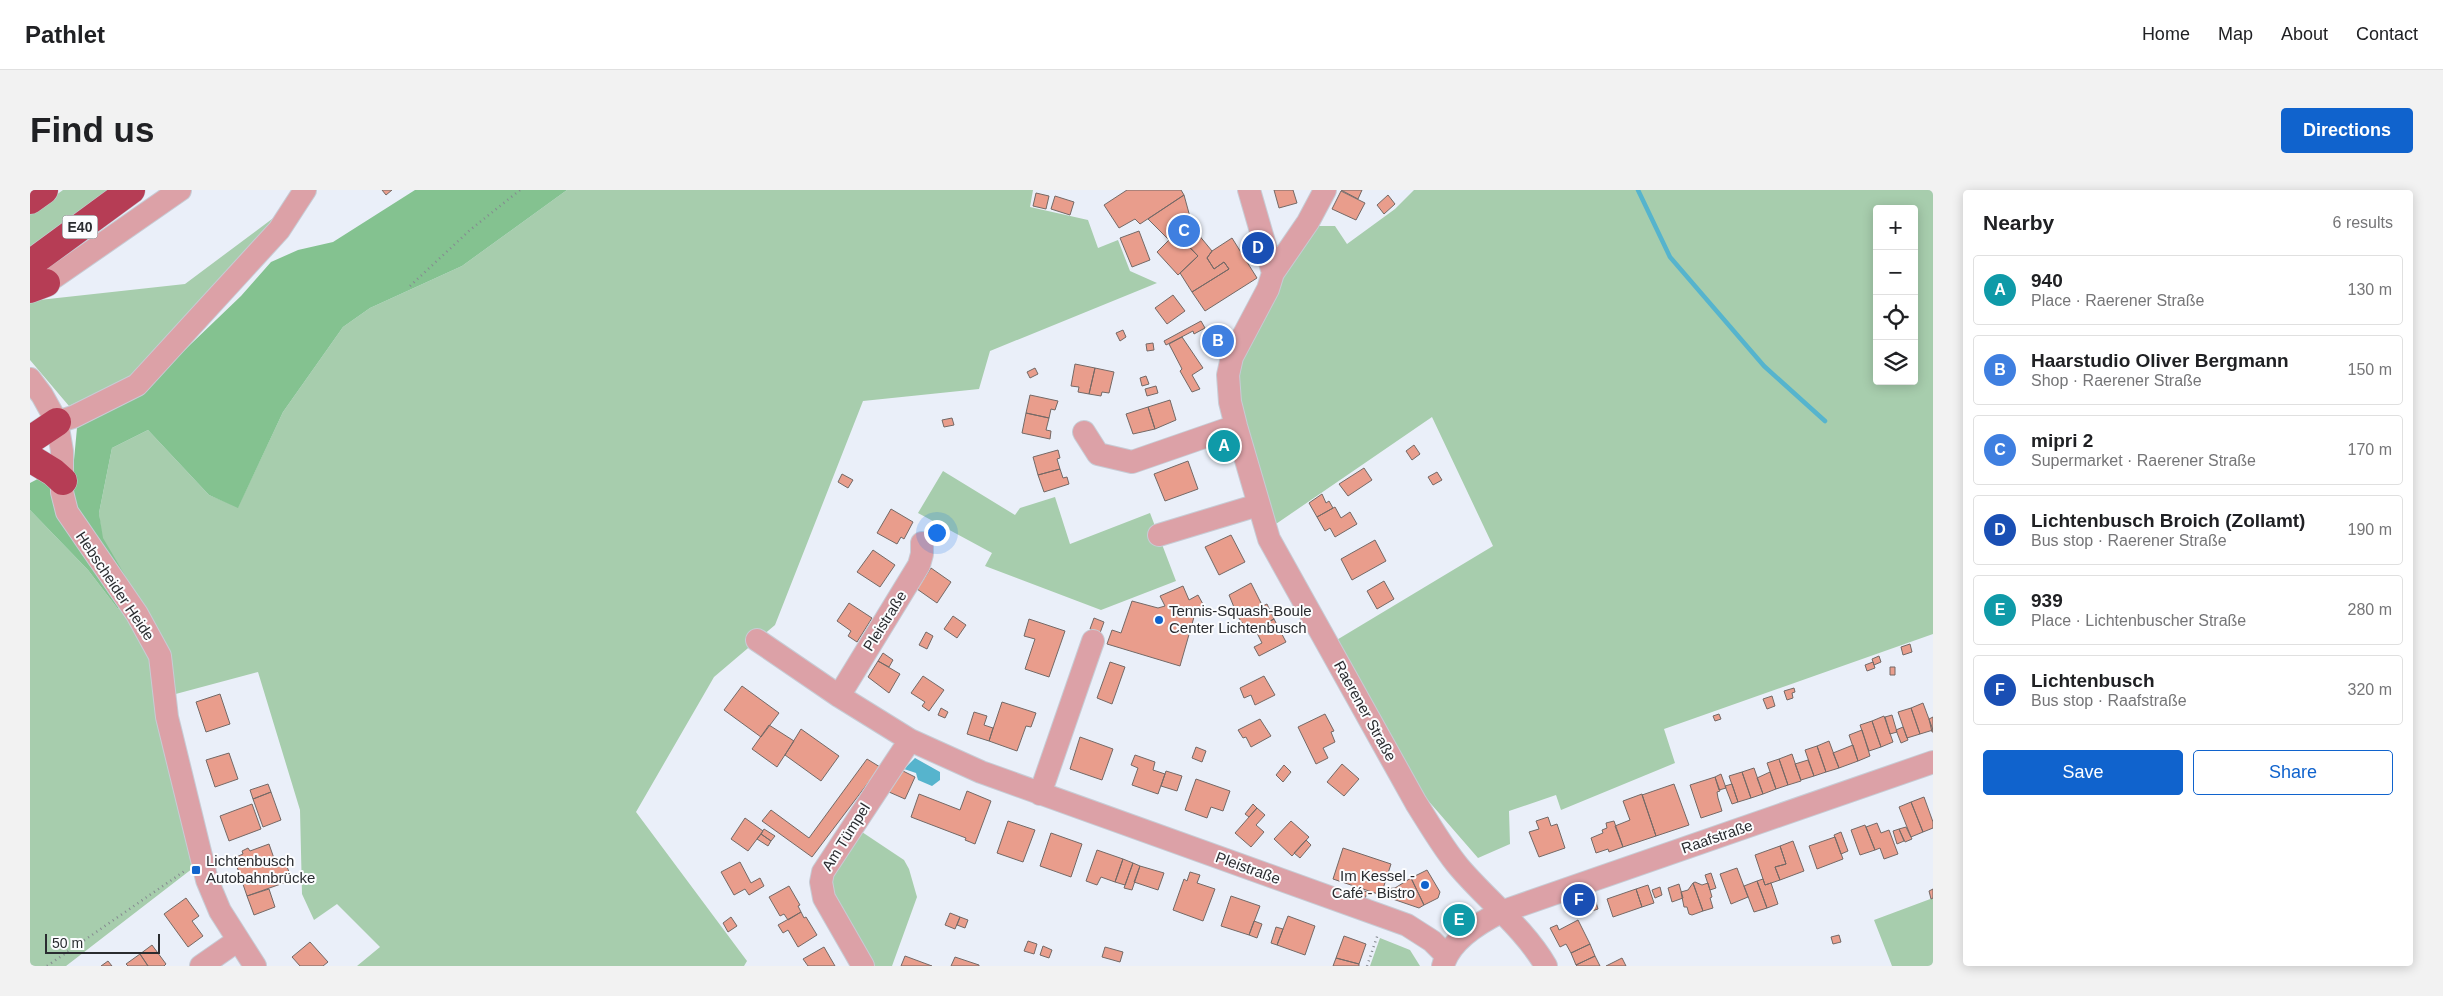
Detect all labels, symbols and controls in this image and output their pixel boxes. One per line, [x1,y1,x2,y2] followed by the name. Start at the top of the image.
[25,21,105,48] text: Pathlet
[2142,24,2190,44] text: Home
[2218,24,2253,44] text: Map
[2281,24,2328,44] text: About
[2356,24,2418,44] text: Contact
[2281,108,2413,153] button: Directions
[30,110,154,149] text: Find us
[1873,205,1918,385] map controls
[1873,205,1918,250] button: +
[1983,211,2054,234] text: Nearby
[1168,212,1200,250] pin: C
[2333,214,2393,231] text: 6 results
[62,216,98,238] road number: E40
[1242,229,1274,267] pin: D
[1873,250,1918,295] button: −
[2031,270,2063,291] text: 940
[1994,281,2006,298] text: A
[2348,281,2392,298] text: 130 m
[2031,292,2204,309] text: Place · Raerener Straße
[1873,295,1918,340] button: locate
[1202,322,1234,360] pin: B
[1873,340,1918,385] button: layers
[2031,350,2289,371] text: Haarstudio Oliver Bergmann
[1994,361,2006,378] text: B
[2348,361,2392,378] text: 150 m
[2031,372,2202,389] text: Shop · Raerener Straße
[1208,427,1240,465] pin: A
[2031,430,2093,451] text: mipri 2
[1994,441,2006,458] text: C
[2348,441,2392,458] text: 170 m
[2031,452,2256,469] text: Supermarket · Raerener Straße
[2031,510,2305,531] text: Lichtenbusch Broich (Zollamt)
[924,520,950,546] your location
[1994,521,2006,538] text: D
[2348,521,2392,538] text: 190 m
[73,528,158,643] street label: Hebscheider Heide
[2031,532,2227,549] text: Bus stop · Raerener Straße
[859,588,910,654] street label: Pleistraße
[2031,590,2063,611] text: 939
[1995,601,2005,618] text: E
[2348,601,2392,618] text: 280 m
[1169,602,1312,636] place label: Tennis-Squash-Boule Center Lichtenbusch
[2031,612,2246,629] text: Place · Lichtenbuscher Straße
[1153,614,1165,626] marker: Tennis-Squash-Boule Center Lichtenbusch
[1331,658,1400,764] street label: Raerener Straße
[2031,670,2155,691] text: Lichtenbusch
[1995,681,2005,698] text: F
[2348,681,2392,698] text: 320 m
[2031,692,2187,709] text: Bus stop · Raafstraße
[1983,750,2183,795] button: Save
[2193,750,2393,795] button: Share
[818,800,873,874] street label: Am Tümpel
[1679,816,1755,857] street label: Raafstraße
[1214,848,1283,887] street label: Pleistraße
[206,852,315,886] place label: Lichtenbusch Autobahnbrücke
[190,864,202,876] marker: Lichtenbusch Autobahnbrücke
[1332,867,1415,901] place label: Im Kessel - Café - Bistro
[1419,879,1431,891] marker: Im Kessel - Café - Bistro
[1563,881,1595,919] pin: F
[1443,901,1475,939] pin: E
[45,931,160,954] scale bar
[52,935,83,951] text: 50 m

